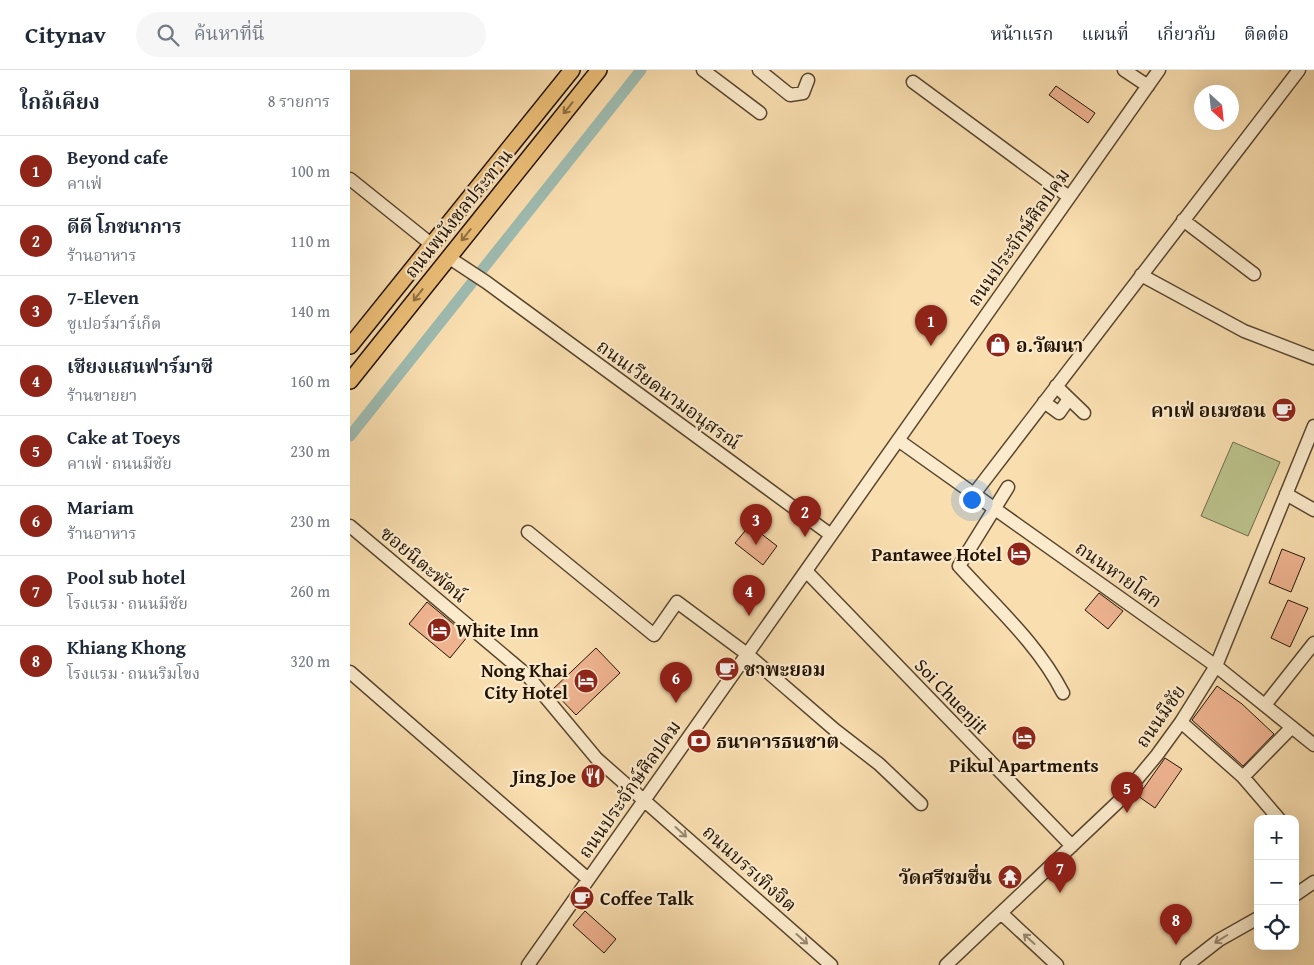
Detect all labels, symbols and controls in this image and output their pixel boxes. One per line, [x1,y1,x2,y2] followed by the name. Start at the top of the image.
[136,12,486,57] search box
[25,17,106,52] text: Citynav
[194,19,265,47] text: ค้นหาที่นี่
[990,20,1053,47] text: หน้าแรก
[1081,20,1129,47] text: แผนที่
[1157,20,1216,47] text: เกี่ยวกับ
[1244,20,1289,47] text: ติดต่อ
[154,21,182,49] icon: search
[1194,85,1239,130] north arrow
[20,86,100,117] text: ใกล้เคียง
[268,89,330,113] text: 8 รายการ
[562,101,573,114] one-way arrow
[397,142,519,284] street label: ถนนพนังชลประทาน
[67,143,168,171] text: Beyond cafe
[32,159,40,183] text: 1
[290,159,330,183] text: 100 m
[960,162,1076,312] street label: ถนนประจักษ์ศิลปคม
[67,171,102,195] text: คาเฟ่
[67,212,181,240] text: ดีดี โภชนาการ
[461,228,472,241] one-way arrow
[32,229,40,253] text: 2
[290,229,330,253] text: 110 m
[67,243,136,267] text: ร้านอาหาร
[67,283,139,311] text: 7-Eleven
[412,289,423,302] one-way arrow
[32,299,40,323] text: 3
[290,299,330,323] text: 140 m
[915,305,947,346] pin: 1
[67,311,161,335] text: ซูเปอร์มาร์เก็ต
[1016,331,1083,359] place label: อ.วัฒนา
[591,332,747,456] street label: ถนนเวียดนามอนุสรณ์
[985,332,1011,358] shop icon: อ.วัฒนา
[67,352,213,380] text: เชียงแสนฟาร์มาซี
[32,369,40,393] text: 4
[290,369,330,393] text: 160 m
[67,383,137,407] text: ร้านขายยา
[1151,396,1266,424] place label: คาเฟ่ อเมซอน
[1271,397,1297,423] cafe icon: คาเฟ่ อเมซอน
[67,423,180,451] text: Cake at Toeys
[32,439,40,463] text: 5
[290,439,330,463] text: 230 m
[67,451,172,475] text: คาเฟ่ · ถนนมีชัย
[959,487,985,513] your location
[67,493,134,521] text: Mariam
[789,496,821,537] pin: 2
[740,504,772,545] pin: 3
[32,509,40,533] text: 6
[290,509,330,533] text: 230 m
[374,519,474,609] street label: ซอยนิตะพัตน์
[67,521,136,545] text: ร้านอาหาร
[1070,534,1168,614] street label: ถนนหายโศก
[871,540,1002,568] place label: Pantawee Hotel
[1006,541,1032,567] hotel icon: Pantawee Hotel
[67,563,186,591] text: Pool sub hotel
[733,575,765,616] pin: 4
[32,579,40,603] text: 7
[290,579,330,603] text: 260 m
[67,591,188,615] text: โรงแรม · ถนนมีชัย
[456,616,540,644] place label: White Inn
[426,617,452,643] hotel icon: White Inn
[67,633,186,661] text: Khiang Khong
[32,649,40,673] text: 8
[290,649,330,673] text: 320 m
[908,652,996,741] street label: Soi Chuenjit
[744,655,825,683] place label: ชาพะยอม
[481,656,568,706] place label: Nong Khai City Hotel
[714,656,740,682] cafe icon: ชาพะยอม
[67,661,200,685] text: โรงแรม · ถนนริมโขง
[660,662,692,703] pin: 6
[573,668,599,694] hotel icon: Nong Khai City Hotel
[1128,679,1192,753] street label: ถนนมีชัย
[571,714,687,864] street label: ถนนประจักษ์ศิลปคม
[1011,725,1037,751] hotel icon: Pikul Apartments
[716,727,839,755] place label: ธนาคารธนชาต
[686,728,712,754] bank icon: ธนาคารธนชาต
[949,751,1099,779] place label: Pikul Apartments
[509,762,576,790] place label: Jing Joe
[580,763,606,789] restaurant icon: Jing Joe
[1111,772,1143,813] pin: 5
[1254,815,1299,950] map controls
[1254,815,1299,860] button: +
[696,818,804,918] street label: ถนนบรรเทิงจิต
[674,826,687,837] one-way arrow
[1044,852,1076,893] pin: 7
[1254,860,1299,905] button: −
[898,863,992,891] place label: วัดศรีชมชื่น
[997,864,1023,890] temple icon: วัดศรีชมชื่น
[600,884,694,912] place label: Coffee Talk
[569,885,595,911] cafe icon: Coffee Talk
[1160,904,1192,945] pin: 8
[1254,905,1299,950] button: locate
[1023,933,1035,945] one-way arrow
[796,934,809,945] one-way arrow
[1214,935,1228,945] one-way arrow

